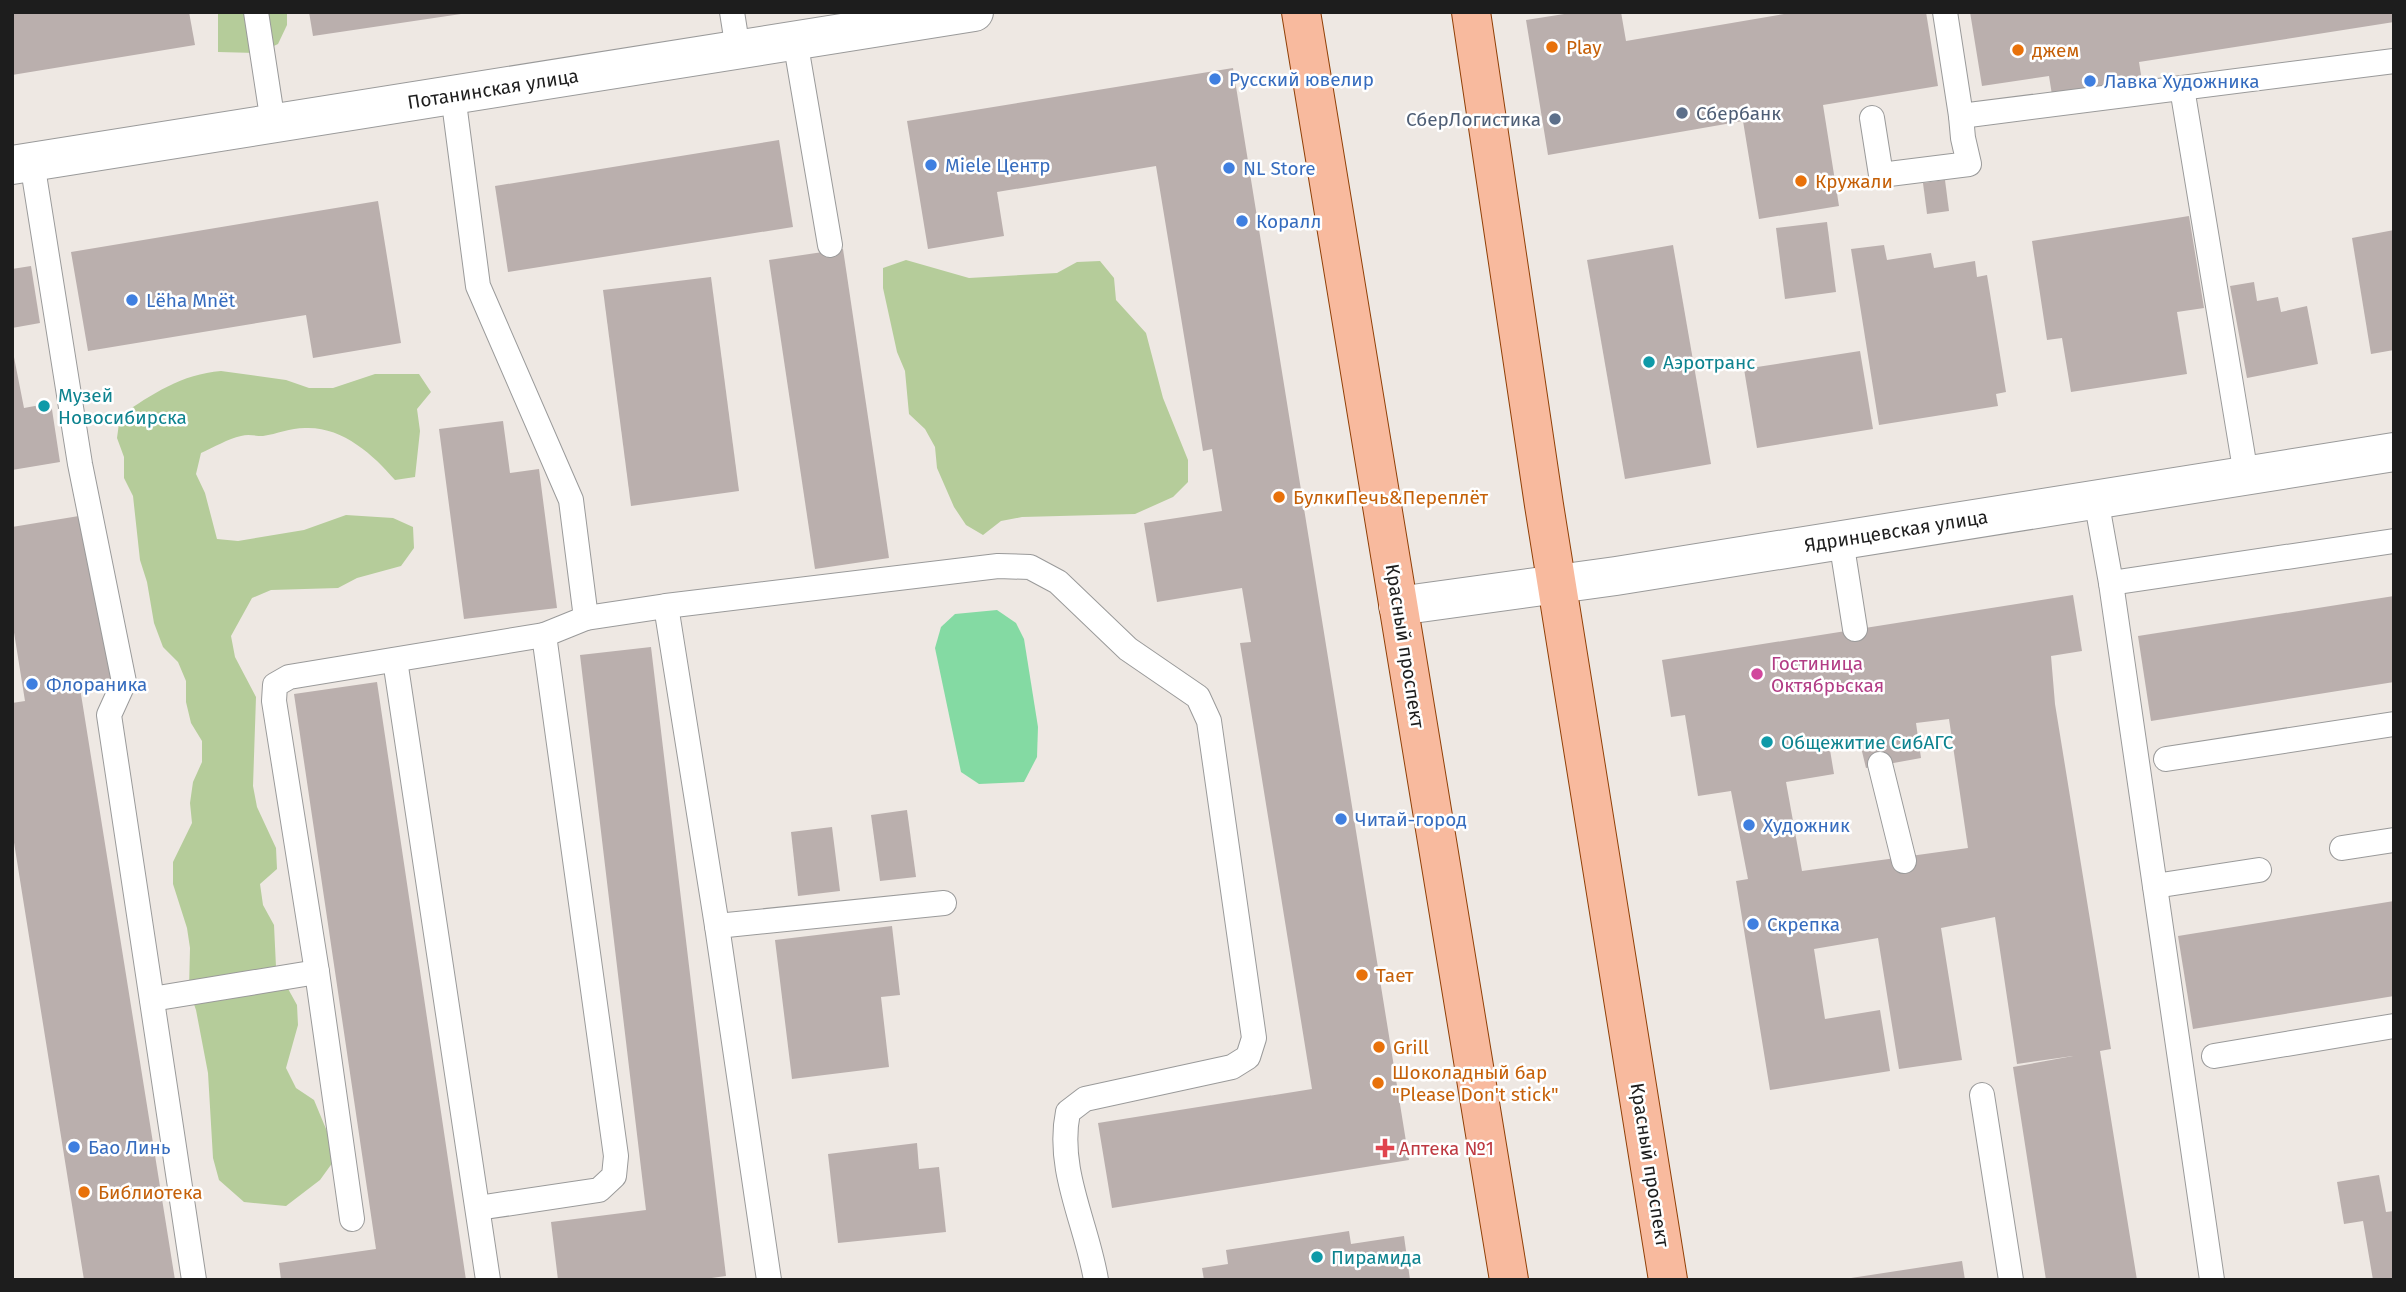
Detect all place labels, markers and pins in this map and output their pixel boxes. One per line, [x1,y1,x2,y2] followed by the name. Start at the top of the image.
[1566,36,1602,59] place label: Play
[1544,39,1560,55] marker: Play
[2032,39,2079,62] place label: джем
[2010,42,2026,58] marker: джем
[1229,68,1374,91] place label: Русский ювелир
[2104,70,2259,93] place label: Лавка Художника
[1207,71,1223,87] marker: Русский ювелир
[2082,73,2098,89] marker: Лавка Художника
[1696,102,1781,125] place label: Сбербанк
[1674,105,1690,121] marker: Сбербанк
[1406,108,1541,131] place label: СберЛогистика
[1547,111,1563,127] marker: СберЛогистика
[945,154,1050,177] place label: Miele Центр
[923,157,939,173] marker: Miele Центр
[1243,157,1316,180] place label: NL Store
[1221,160,1237,176] marker: NL Store
[1815,170,1893,193] place label: Кружали
[1793,173,1809,189] marker: Кружали
[1256,210,1321,233] place label: Коралл
[1234,213,1250,229] marker: Коралл
[146,289,236,312] place label: Lёha Mnёt
[124,292,140,308] marker: Lёha Mnёt
[1663,351,1755,374] place label: Аэротранс
[1641,354,1657,370] marker: Аэротранс
[58,384,187,429] place label: Музей Новосибирска
[36,398,52,414] marker: Музей Новосибирска
[1293,486,1488,509] place label: БулкиПечь&Переплёт
[1271,489,1287,505] marker: БулкиПечь&Переплёт
[1771,652,1884,697] place label: Гостиница Октябрьская
[1749,666,1765,682] marker: Гостиница Октябрьская
[46,673,147,696] place label: Флораника
[24,676,40,692] marker: Флораника
[1781,731,1954,754] place label: Общежитие СибАГС
[1759,734,1775,750] marker: Общежитие СибАГС
[1355,808,1467,831] place label: Читай-город
[1333,811,1349,827] marker: Читай-город
[1763,814,1850,837] place label: Художник
[1741,817,1757,833] marker: Художник
[1767,913,1840,936] place label: Скрепка
[1745,916,1761,932] marker: Скрепка
[1376,964,1414,987] place label: Тает
[1354,967,1370,983] marker: Тает
[1393,1036,1429,1059] place label: Grill
[1371,1039,1387,1055] marker: Grill
[1392,1061,1558,1106] place label: Шоколадный бар "Please Don't stick"
[1370,1075,1386,1091] marker: Шоколадный бар "Please Don't stick"
[88,1136,171,1159] place label: Бао Линь
[1399,1137,1494,1160] place label: Аптека №1
[66,1139,82,1155] marker: Бао Линь
[1377,1140,1393,1156] marker: Аптека №1
[98,1181,203,1204] place label: Библиотека
[76,1184,92,1200] marker: Библиотека
[1331,1246,1422,1269] place label: Пирамида
[1309,1249,1325,1265] marker: Пирамида

